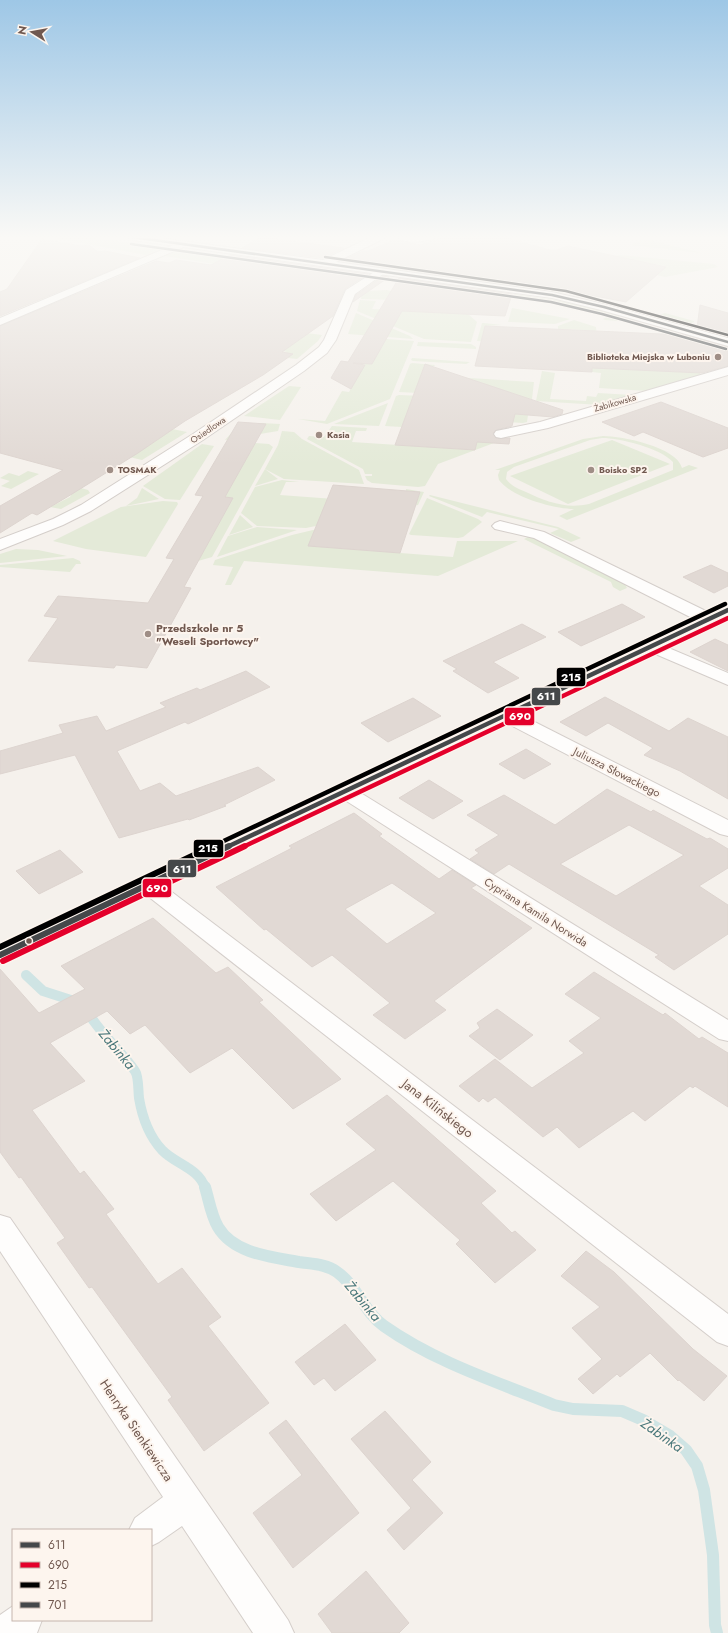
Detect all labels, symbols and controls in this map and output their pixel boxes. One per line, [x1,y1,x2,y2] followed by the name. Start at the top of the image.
[12,12,52,52] north arrow
[13,24,31,36] text: N
[587,350,710,363] place label: Biblioteka Miejska w Luboniu
[713,352,723,362] marker: Biblioteka Miejska w Luboniu
[592,390,637,415] street label: Żabikowska
[187,413,228,446] street label: Osiedlowa
[327,428,350,441] place label: Kasia
[314,430,324,440] marker: Kasia
[118,463,157,476] place label: TOSMAK
[599,463,647,476] place label: Boisko SP2
[105,465,115,475] marker: TOSMAK
[586,465,596,475] marker: Boisko SP2
[156,620,259,649] place label: Przedszkole nr 5 "Weseli Sportowcy"
[143,629,153,639] marker: Przedszkole nr 5 "Weseli Sportowcy"
[556,667,586,687] line badge: 215
[561,669,581,685] text: 215
[531,687,561,706] line badge: 611
[537,688,555,704] text: 611
[504,707,535,726] line badge: 690
[509,708,531,724] text: 690
[569,742,663,801] street label: Juliusza Słowackiego
[193,839,224,858] line badge: 215
[198,840,218,856] text: 215
[167,859,197,878] line badge: 611
[173,861,191,877] text: 611
[481,874,591,950] street label: Cypriana Kamila Norwida
[142,878,172,898] line badge: 690
[146,880,168,896] text: 690
[24,936,34,946] unlabelled marker
[94,1024,140,1074] water label: Żabinka
[396,1073,477,1142] street label: Jana Kilińskiego
[340,1276,386,1326] water label: Żabinka
[95,1375,178,1485] street label: Henryka Sienkiewicza
[636,1413,687,1457] water label: Żabinka
[12,1529,152,1621] legend
[48,1536,66,1554] text: 611
[48,1556,69,1574] text: 690
[48,1576,67,1594] text: 215
[48,1596,67,1614] text: 701

